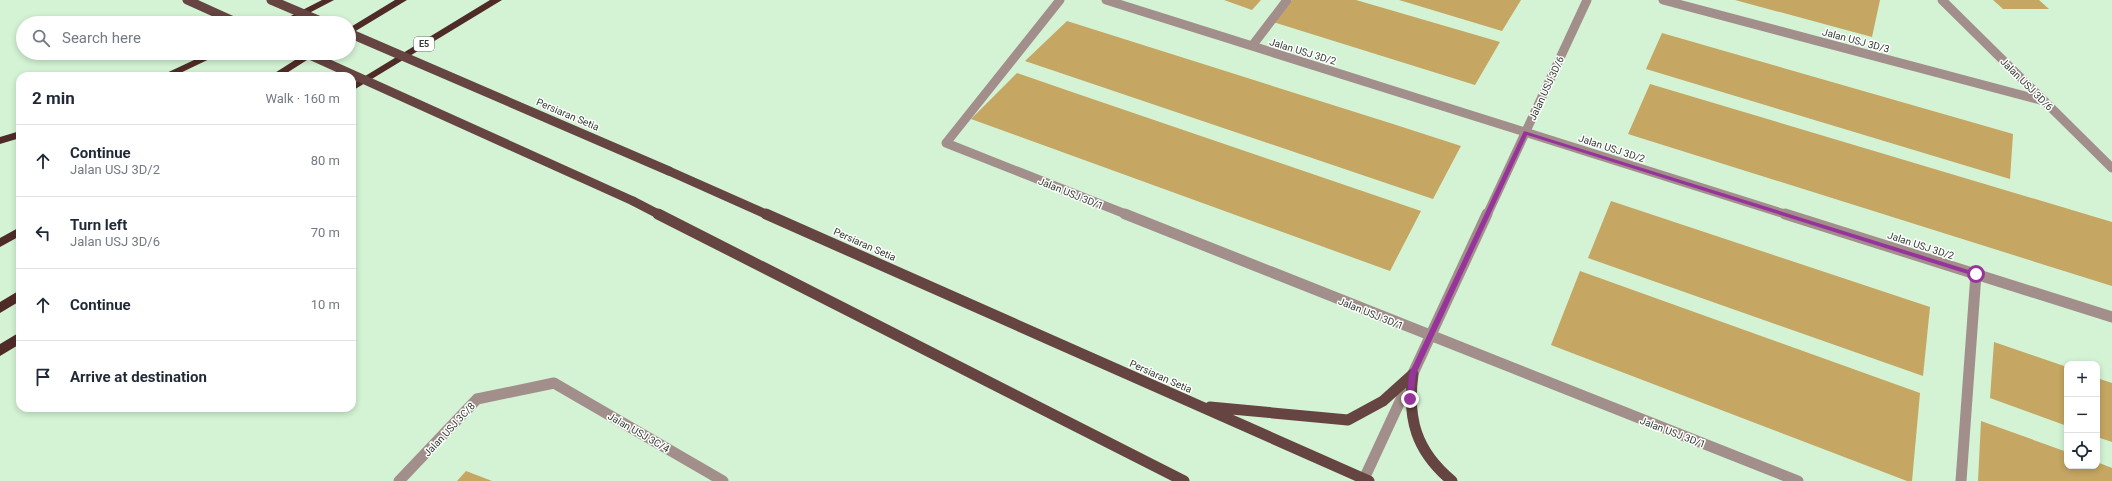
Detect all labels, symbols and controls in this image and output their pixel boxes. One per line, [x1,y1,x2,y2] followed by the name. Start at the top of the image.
[16,16,356,60] search box
[1821,26,1891,55] street label: Jalan USJ 3D/3
[30,27,52,49] icon: search
[62,29,141,47] text: Search here
[1268,36,1338,67] street label: Jalan USJ 3D/2
[414,37,434,51] road number: E5
[1527,54,1566,122] street label: Jalan USJ 3D/6
[1998,56,2055,113] street label: Jalan USJ 3D/6
[32,88,75,108] text: 2 min
[265,91,340,106] text: Walk · 160 m
[535,96,601,133] street label: Persiaran Setia
[1577,133,1647,165] street label: Jalan USJ 3D/2
[70,144,131,162] text: Continue
[32,150,54,172] icon: ahead
[311,153,340,168] text: 80 m
[70,162,160,177] text: Jalan USJ 3D/2
[1037,175,1105,212] street label: Jalan USJ 3D/1
[70,216,127,234] text: Turn left
[32,222,54,244] icon: left
[311,225,340,240] text: 70 m
[832,226,898,263] street label: Persiaran Setia
[1886,230,1956,262] street label: Jalan USJ 3D/2
[70,234,160,249] text: Jalan USJ 3D/6
[1967,265,1985,283] route start
[32,294,54,316] icon: ahead
[1337,295,1405,332] street label: Jalan USJ 3D/1
[70,296,131,314] text: Continue
[311,297,340,312] text: 10 m
[1128,358,1194,395] street label: Persiaran Setia
[2064,361,2100,469] map controls
[2064,361,2100,397] button: +
[32,366,54,388] icon: arrive
[70,368,207,386] text: Arrive at destination
[1401,390,1419,408] route end
[2064,397,2100,433] button: −
[422,400,477,458] street label: Jalan USJ 3C/8
[606,410,672,455] street label: Jalan USJ 3C/4
[1639,415,1707,450] street label: Jalan USJ 3D/1
[2064,433,2100,469] button: locate

